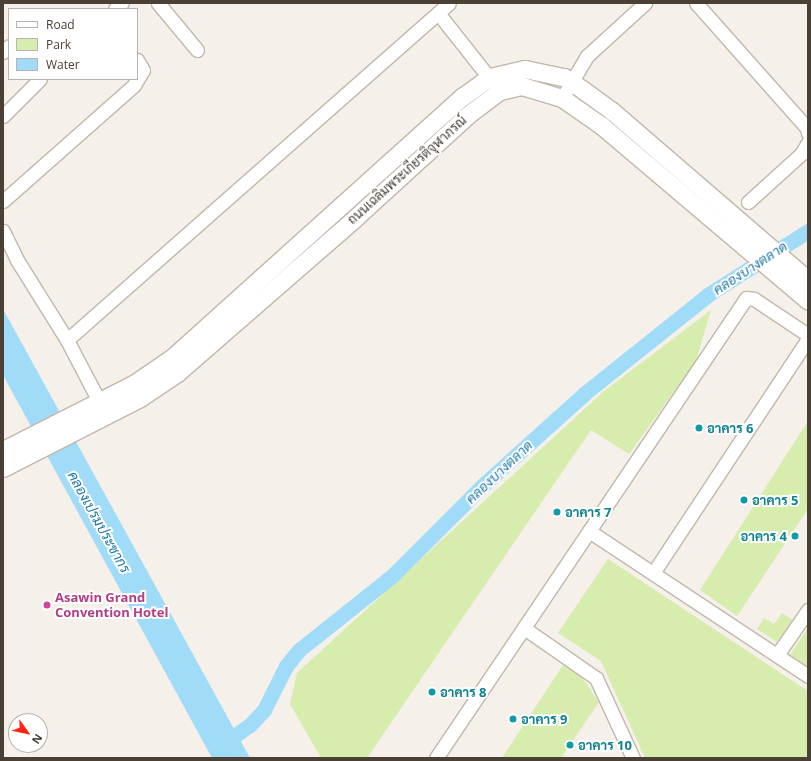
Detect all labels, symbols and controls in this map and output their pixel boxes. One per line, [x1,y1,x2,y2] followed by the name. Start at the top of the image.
[8,8,138,80] legend
[46,16,75,33] text: Road
[46,36,71,53] text: Park
[46,56,80,73] text: Water
[344,112,470,228] street label: ถนนเฉลิมพระเกียรติจุฬาภรณ์
[710,238,790,298] water label: คลองบางตลาด
[707,420,753,436] place label: อาคาร 6
[694,423,704,433] marker: อาคาร 6
[462,437,536,507] water label: คลองบางตลาด
[64,468,134,576] water label: คลองเปรมประชากร
[752,492,798,508] place label: อาคาร 5
[739,495,749,505] marker: อาคาร 5
[565,504,611,520] place label: อาคาร 7
[552,507,562,517] marker: อาคาร 7
[741,528,787,544] place label: อาคาร 4
[790,531,800,541] marker: อาคาร 4
[55,590,168,621] place label: Asawin Grand Convention Hotel
[42,600,52,610] marker: Asawin Grand Convention Hotel
[440,684,486,700] place label: อาคาร 8
[427,687,437,697] marker: อาคาร 8
[521,711,567,727] place label: อาคาร 9
[8,713,48,753] north arrow
[508,714,518,724] marker: อาคาร 9
[29,731,46,747] text: N
[578,737,632,753] place label: อาคาร 10
[565,740,575,750] marker: อาคาร 10

